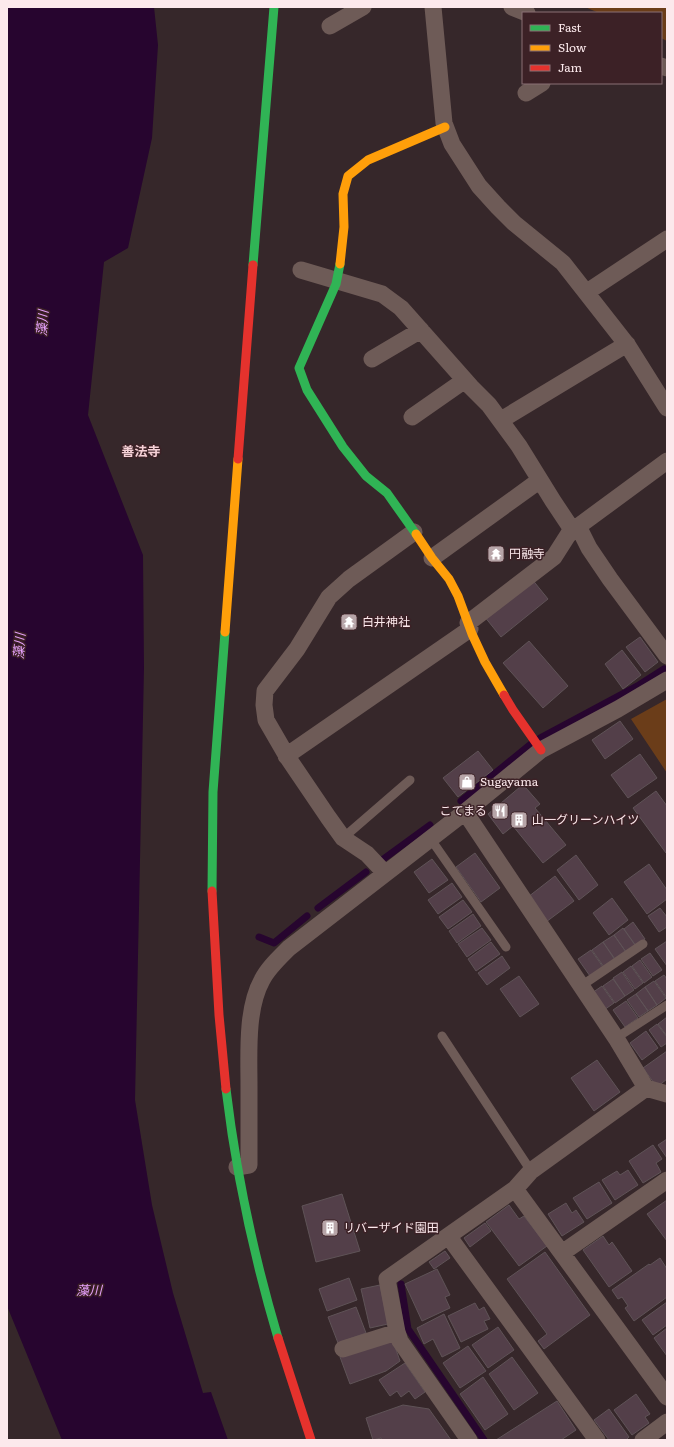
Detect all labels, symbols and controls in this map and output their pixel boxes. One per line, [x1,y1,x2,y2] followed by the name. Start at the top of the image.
[522,12,662,84] legend
[558,18,582,36] text: Fast
[558,38,587,56] text: Slow
[558,58,583,76] text: Jam
[31,307,52,337] water label: 藻川
[121,441,161,460] district label: 善法寺
[486,544,506,564] temple icon: 円融寺
[509,544,545,562] place label: 円融寺
[339,612,359,632] temple icon: 白井神社
[362,612,410,630] place label: 白井神社
[8,630,29,660] water label: 藻川
[457,772,477,792] shop icon: Sugayama
[480,772,539,790] place label: Sugayama
[440,801,487,819] place label: こてまる
[490,801,510,821] restaurant icon: こてまる
[509,810,529,830] building icon: 山一グリーンハイツ
[532,810,639,828] place label: 山一グリーンハイツ
[320,1218,340,1238] building icon: リバーザイド園田
[343,1218,439,1236] place label: リバーザイド園田
[76,1280,104,1299] water label: 藻川

